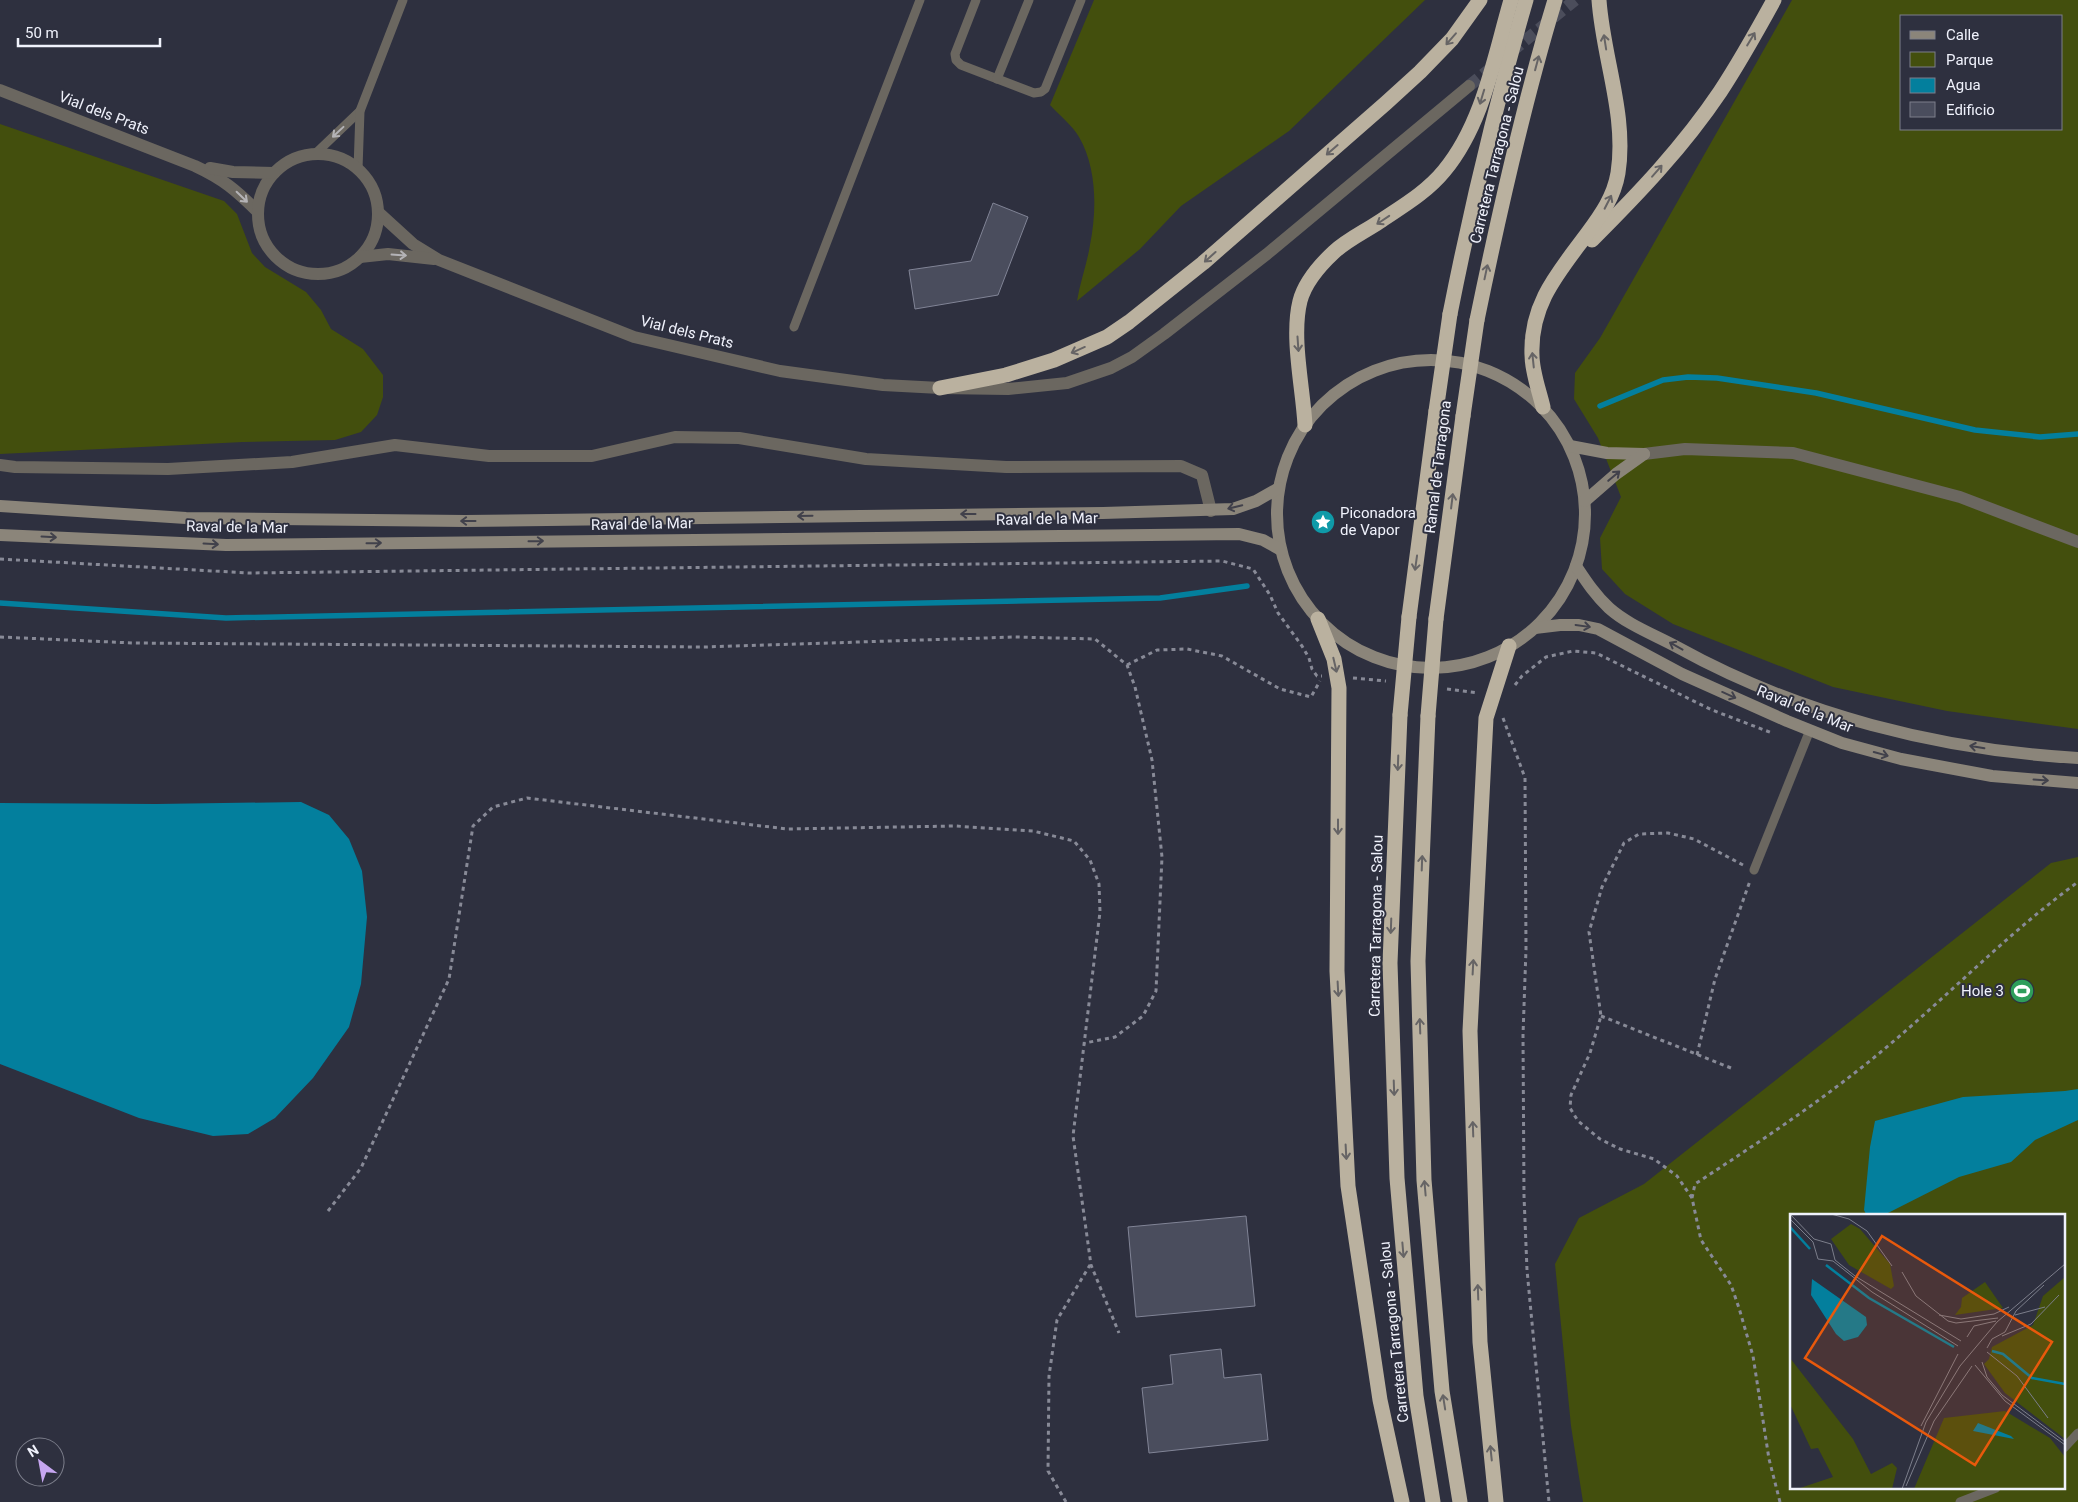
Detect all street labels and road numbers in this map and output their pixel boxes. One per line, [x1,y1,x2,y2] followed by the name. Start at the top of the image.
[1466,65,1528,245] street label: Carretera Tarragona - Salou
[56,88,152,138] street label: Vial dels Prats
[639,312,735,352] street label: Vial dels Prats
[1421,400,1455,534] street label: Ramal de Tarragona
[996,509,1098,529] street label: Raval de la Mar
[591,514,693,534] street label: Raval de la Mar
[186,517,288,537] street label: Raval de la Mar
[1754,682,1856,736] street label: Raval de la Mar
[1365,835,1387,1017] street label: Carretera Tarragona - Salou
[1376,1241,1412,1423] street label: Carretera Tarragona - Salou

